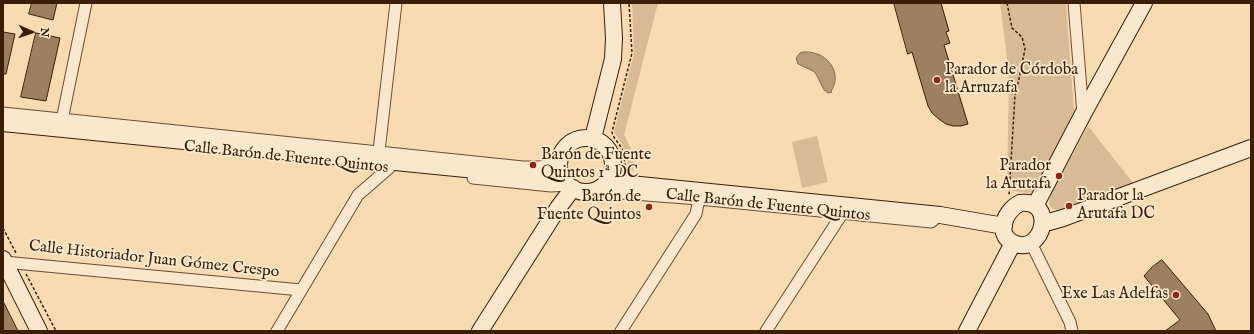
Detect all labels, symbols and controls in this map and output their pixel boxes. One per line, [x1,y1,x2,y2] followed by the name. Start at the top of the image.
[12,12,52,52] north arrow
[37,27,51,37] text: N
[945,61,1078,99] place label: Parador de Córdoba la Arruzafa
[932,75,942,85] marker: Parador de Córdoba la Arruzafa
[183,138,389,178] street label: Calle Barón de Fuente Quintos
[541,146,651,184] place label: Barón de Fuente Quintos 1ª DC
[986,157,1051,195] place label: Parador la Arutafa
[528,160,538,170] marker: Barón de Fuente Quintos 1ª DC
[1054,171,1064,181] marker: Parador la Arutafa
[665,186,871,226] street label: Calle Barón de Fuente Quintos
[1077,187,1155,225] place label: Parador la Arutafa DC
[537,188,641,226] place label: Barón de Fuente Quintos
[1064,201,1074,211] marker: Parador la Arutafa DC
[644,202,654,212] marker: Barón de Fuente Quintos
[28,237,280,283] street label: Calle Historiador Juan Gómez Crespo
[1062,285,1168,305] place label: Exe Las Adelfas
[1171,290,1181,300] marker: Exe Las Adelfas

